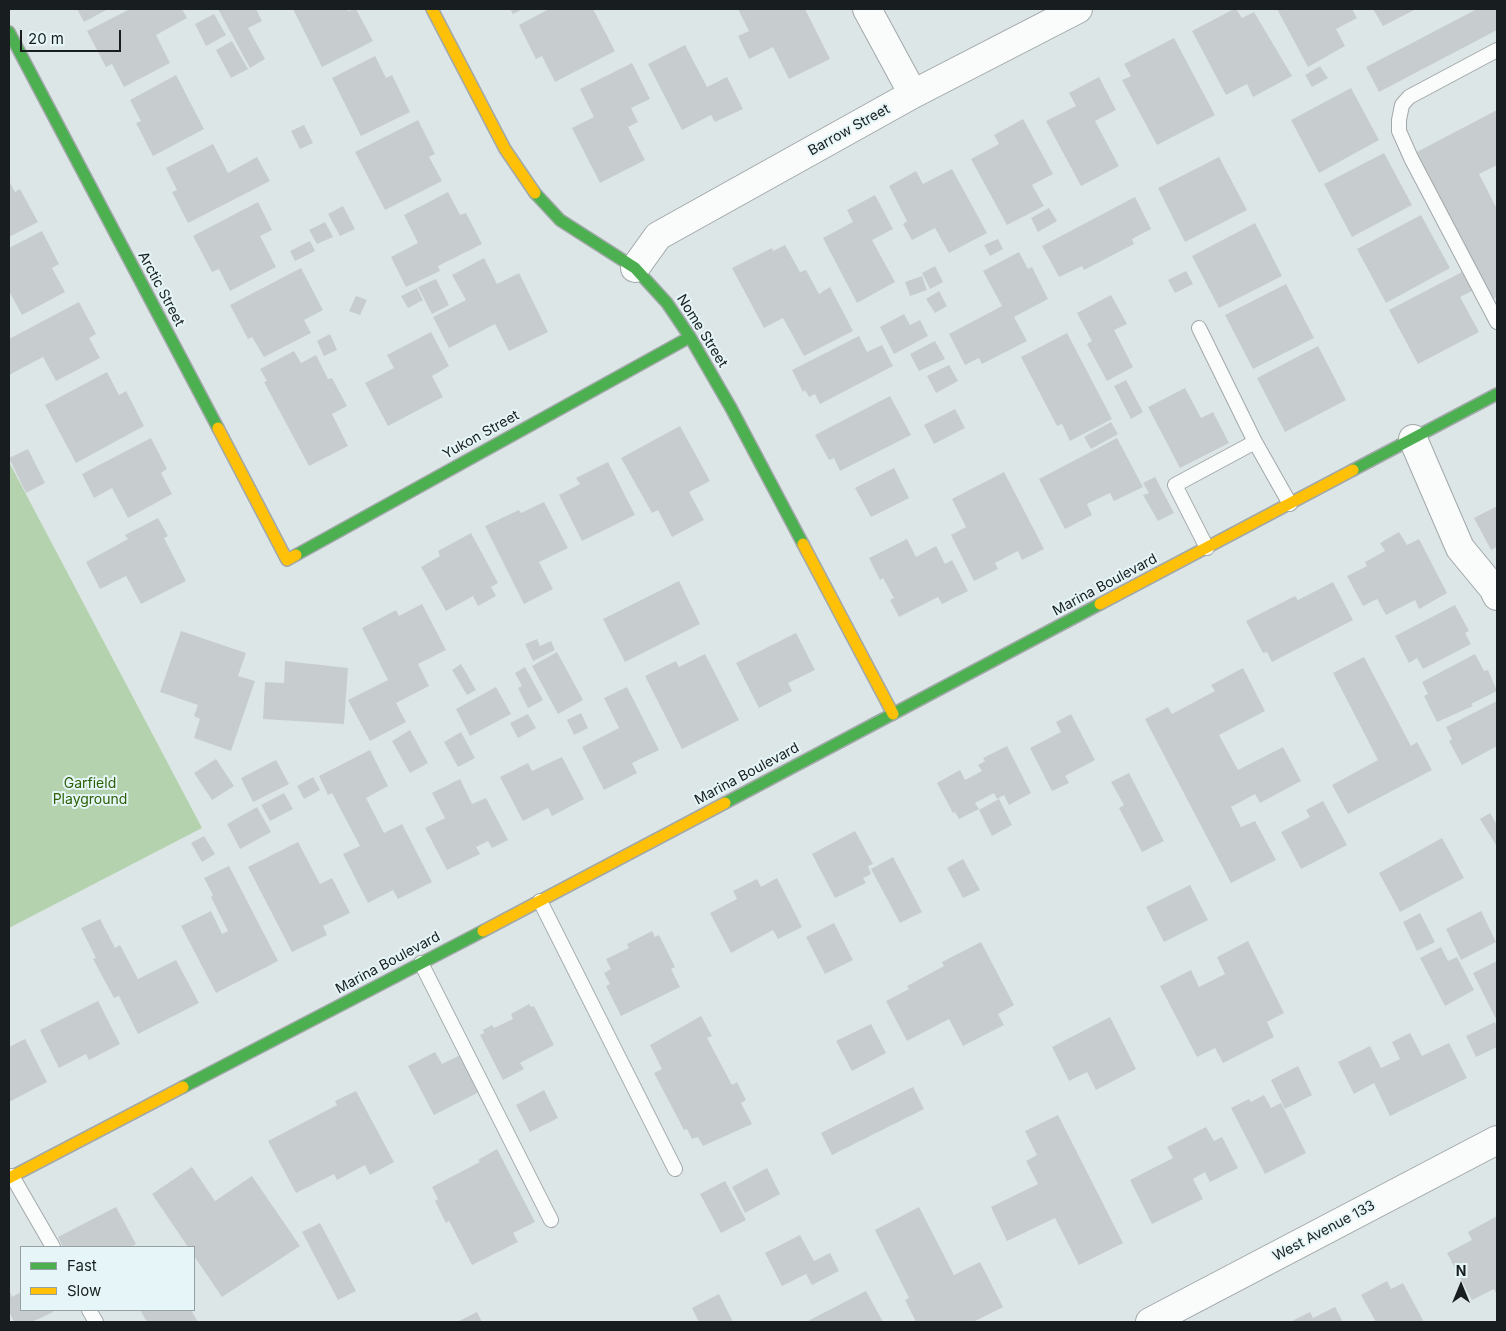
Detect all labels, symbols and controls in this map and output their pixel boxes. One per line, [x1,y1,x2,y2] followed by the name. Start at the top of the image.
[22,20,124,52] scale bar
[28,29,64,48] text: 20 m
[805,101,893,159] street label: Barrow Street
[134,249,188,329] street label: Arctic Street
[673,291,731,371] street label: Nome Street
[440,407,522,463] street label: Yukon Street
[1050,550,1160,620] street label: Marina Boulevard
[692,739,802,809] street label: Marina Boulevard
[53,776,127,809] park label: Garfield Playground
[333,928,443,998] street label: Marina Boulevard
[1270,1197,1378,1265] street label: West Avenue 133
[20,1246,195,1311] legend
[67,1256,97,1275] text: Fast
[1436,1261,1486,1311] north arrow
[1456,1262,1466,1279] text: N
[67,1281,101,1300] text: Slow

